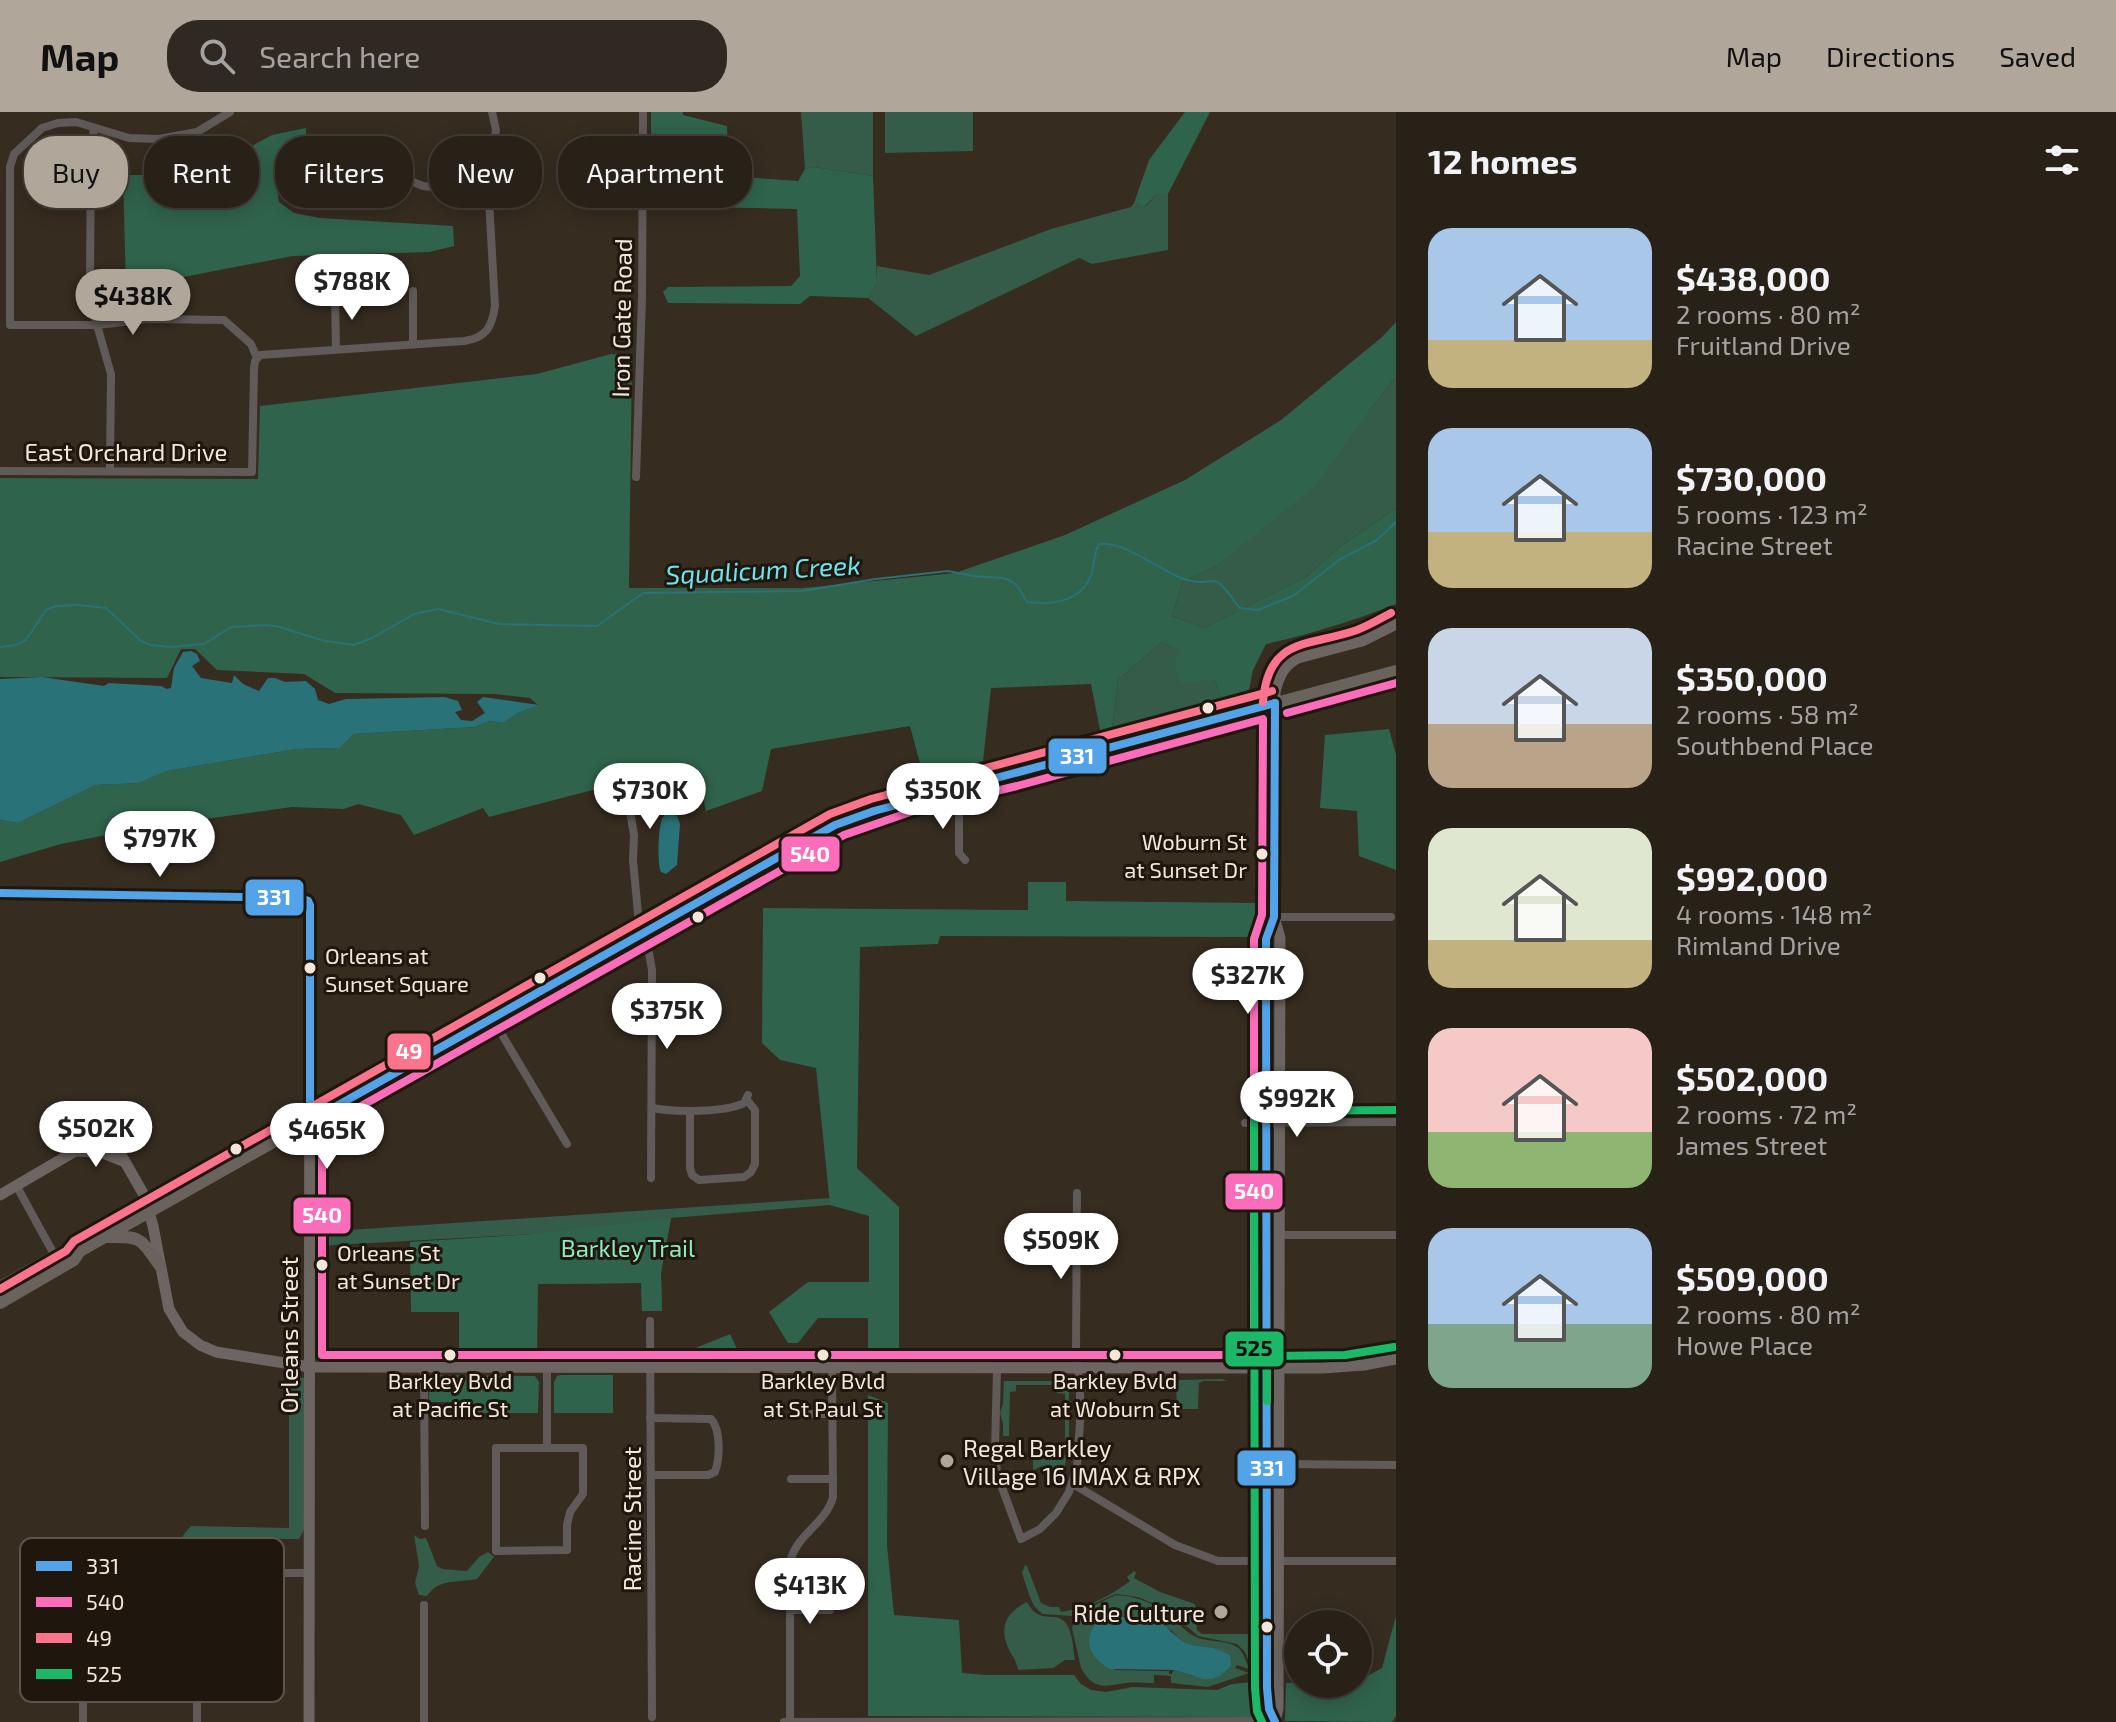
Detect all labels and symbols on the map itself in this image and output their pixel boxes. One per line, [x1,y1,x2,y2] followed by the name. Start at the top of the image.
[605,238,637,398] street label: Iron Gate Road
[296,254,408,322] pin: $788K
[77,269,189,337] pin: $438K
[25,437,227,466] street label: East Orchard Drive
[665,548,861,590] water label: Squalicum Creek
[1200,700,1216,716] unlabelled marker
[1047,737,1108,775] line badge: 331
[1060,742,1094,768] text: 331
[594,763,706,831] pin: $730K
[887,763,999,831] pin: $350K
[104,811,216,879] pin: $797K
[1124,828,1247,882] place label: Woburn St at Sunset Dr
[780,835,841,873] line badge: 540
[790,840,830,866] text: 540
[1254,846,1270,862] marker: Woburn St at Sunset Dr
[244,878,305,917] line badge: 331
[257,883,291,909] text: 331
[690,909,706,925] unlabelled marker
[325,942,469,996] place label: Orleans at Sunset Square
[1192,948,1304,1016] pin: $327K
[302,960,318,976] marker: Orleans at Sunset Square
[532,970,548,986] unlabelled marker
[611,983,723,1051] pin: $375K
[386,1032,432,1071] line badge: 49
[396,1037,423,1063] text: 49
[1241,1071,1353,1139] pin: $992K
[40,1101,152,1169] pin: $502K
[271,1103,383,1171] pin: $465K
[228,1141,244,1157] unlabelled marker
[1224,1172,1284,1211] line badge: 540
[1234,1177,1274,1203] text: 540
[292,1196,352,1235] line badge: 540
[302,1201,342,1227] text: 540
[1005,1213,1117,1281] pin: $509K
[561,1233,695,1262] park label: Barkley Trail
[337,1239,460,1293] place label: Orleans St at Sunset Dr
[274,1256,303,1414] street label: Orleans Street
[314,1257,330,1273] marker: Orleans St at Sunset Dr
[1224,1330,1285,1368] line badge: 525
[1235,1334,1273,1360] text: 525
[442,1347,458,1363] marker: Barkley Bvld at Pacific St
[815,1347,831,1363] marker: Barkley Bvld at St Paul St
[1107,1347,1123,1363] marker: Barkley Bvld at Woburn St
[388,1367,512,1421] place label: Barkley Bvld at Pacific St
[761,1367,885,1421] place label: Barkley Bvld at St Paul St
[1050,1367,1180,1421] place label: Barkley Bvld at Woburn St
[963,1433,1201,1490] place label: Regal Barkley Village 16 IMAX & RPX
[617,1447,646,1591] street label: Racine Street
[1236,1449,1297,1487] line badge: 331
[938,1452,956,1470] marker: Regal Barkley Village 16 IMAX & RPX
[1250,1454,1284,1480] text: 331
[20,1538,284,1702] legend
[86,1552,119,1578] text: 331
[754,1558,866,1626] pin: $413K
[86,1588,125,1614] text: 540
[1073,1598,1205,1627] place label: Ride Culture
[1212,1603,1230,1621] marker: Ride Culture
[1259,1619,1275,1635] unlabelled marker
[86,1624,112,1650] text: 49
[86,1660,122,1686] text: 525

